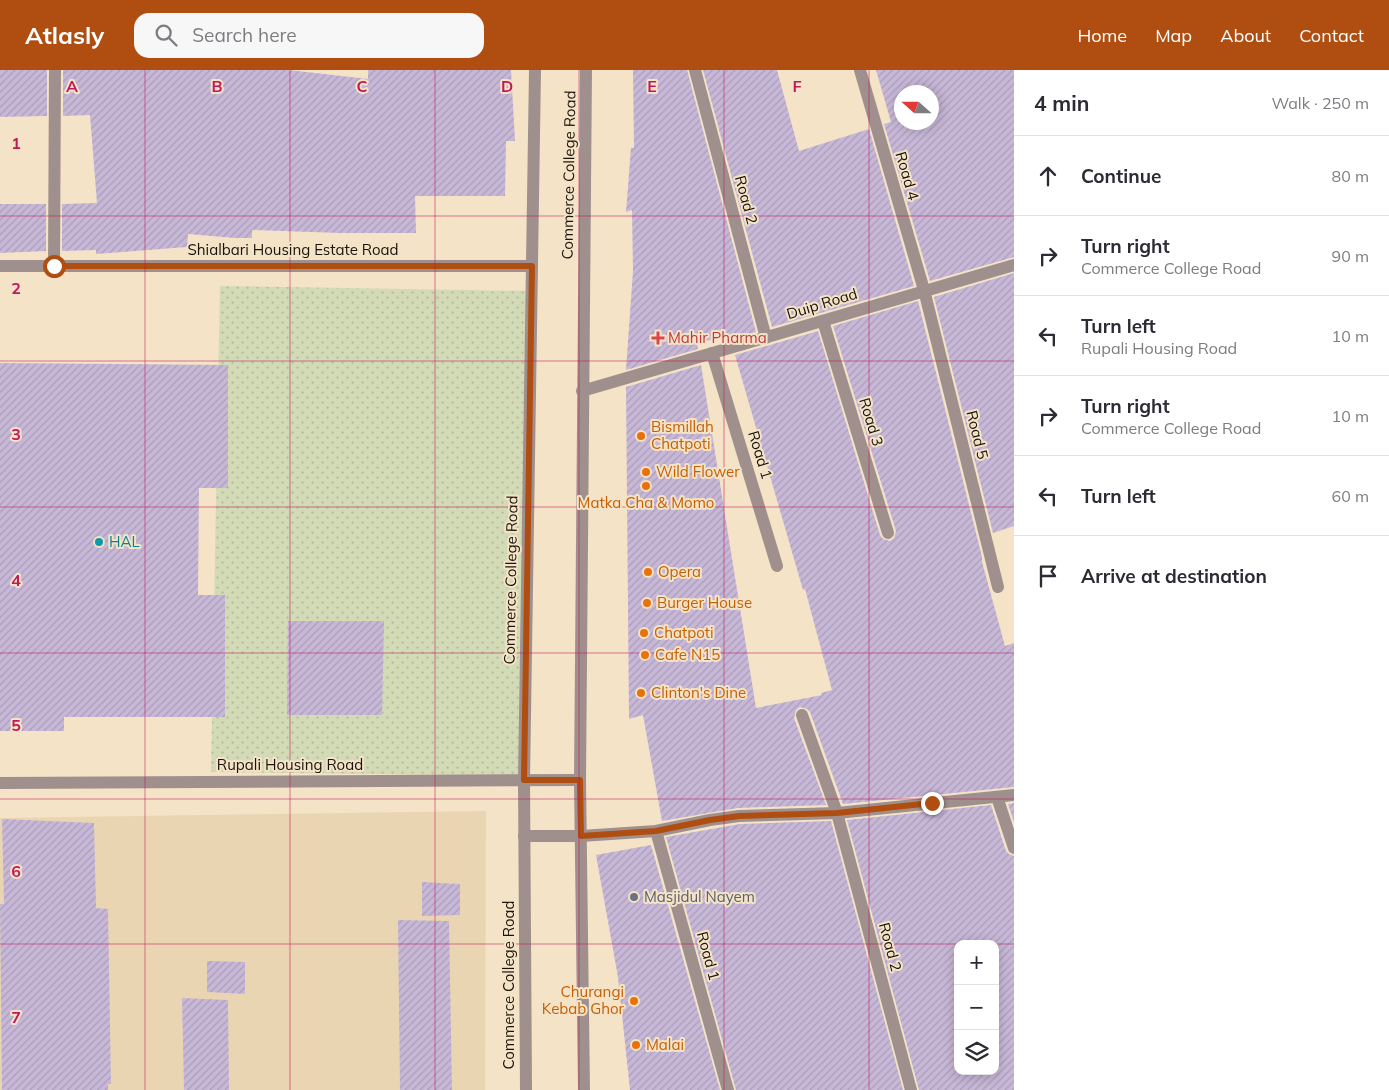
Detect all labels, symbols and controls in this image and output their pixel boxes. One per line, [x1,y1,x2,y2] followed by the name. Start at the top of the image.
[134,13,484,58] search box
[25,20,104,50] text: Atlasly
[152,21,180,49] icon: search
[192,23,297,47] text: Search here
[1077,24,1127,47] text: Home
[1155,24,1192,47] text: Map
[1220,24,1271,47] text: About
[1299,24,1364,47] text: Contact
[66,76,78,96] text: A
[211,76,223,96] text: B
[357,76,368,96] text: C
[501,76,513,96] text: D
[647,76,657,96] text: E
[792,76,802,96] text: F
[894,85,939,130] north arrow
[558,90,579,260] street label: Commerce College Road
[1034,90,1089,116] text: 4 min
[1271,93,1369,113] text: Walk · 250 m
[11,133,21,153] text: 1
[891,149,923,202] street label: Road 4
[1034,162,1062,190] icon: ahead
[1081,164,1161,188] text: Continue
[1332,166,1369,186] text: 80 m
[731,173,762,226] street label: Road 2
[1081,234,1170,258] text: Turn right
[187,240,399,259] street label: Shialbari Housing Estate Road
[1034,242,1062,270] icon: right
[1332,246,1369,266] text: 90 m
[43,255,66,278] route start
[1081,258,1261,278] text: Commerce College Road
[11,278,21,298] text: 2
[784,284,860,323] street label: Duip Road
[1081,314,1156,338] text: Turn left
[1034,322,1062,350] icon: left
[1332,326,1369,346] text: 10 m
[668,328,767,347] place label: Mahir Pharma
[652,332,664,344] marker: Mahir Pharma
[1081,338,1237,358] text: Rupali Housing Road
[1081,394,1170,418] text: Turn right
[855,395,888,448] street label: Road 3
[1034,402,1062,430] icon: right
[1332,406,1369,426] text: 10 m
[962,408,993,461] street label: Road 5
[651,417,714,453] place label: Bismillah Chatpoti
[1081,418,1261,438] text: Commerce College Road
[11,424,21,444] text: 3
[744,428,777,481] street label: Road 1
[635,430,647,442] marker: Bismillah Chatpoti
[656,462,740,481] place label: Wild Flower
[640,466,652,478] marker: Wild Flower
[640,480,652,492] marker: Matka Cha & Momo
[1034,482,1062,510] icon: left
[1081,484,1156,508] text: Turn left
[1332,486,1369,506] text: 60 m
[578,493,714,512] place label: Matka Cha & Momo
[500,495,521,665] street label: Commerce College Road
[109,532,140,551] place label: HAL
[93,536,105,548] marker: HAL
[658,562,701,581] place label: Opera
[1034,562,1062,590] icon: arrive
[1081,564,1267,588] text: Arrive at destination
[642,566,654,578] marker: Opera
[11,570,21,590] text: 4
[657,593,752,612] place label: Burger House
[641,597,653,609] marker: Burger House
[654,623,714,642] place label: Chatpoti
[638,627,650,639] marker: Chatpoti
[655,645,720,664] place label: Cafe N15
[639,649,651,661] marker: Cafe N15
[651,683,746,702] place label: Clinton's Dine
[635,687,647,699] marker: Clinton's Dine
[11,715,21,735] text: 5
[217,755,363,774] street label: Rupali Housing Road
[921,792,944,815] route end
[11,861,21,881] text: 6
[644,887,755,906] place label: Masjidul Nayem
[628,891,640,903] marker: Masjidul Nayem
[499,901,518,1070] street label: Commerce College Road
[875,920,906,973] street label: Road 2
[693,929,724,982] street label: Road 1
[954,940,999,1075] map controls
[954,940,999,985] button: +
[542,982,625,1018] place label: Churangi Kebab Ghor
[954,985,999,1030] button: −
[628,995,640,1007] marker: Churangi Kebab Ghor
[11,1007,21,1027] text: 7
[954,1030,999,1075] button: layers
[646,1035,684,1054] place label: Malai
[630,1039,642,1051] marker: Malai

